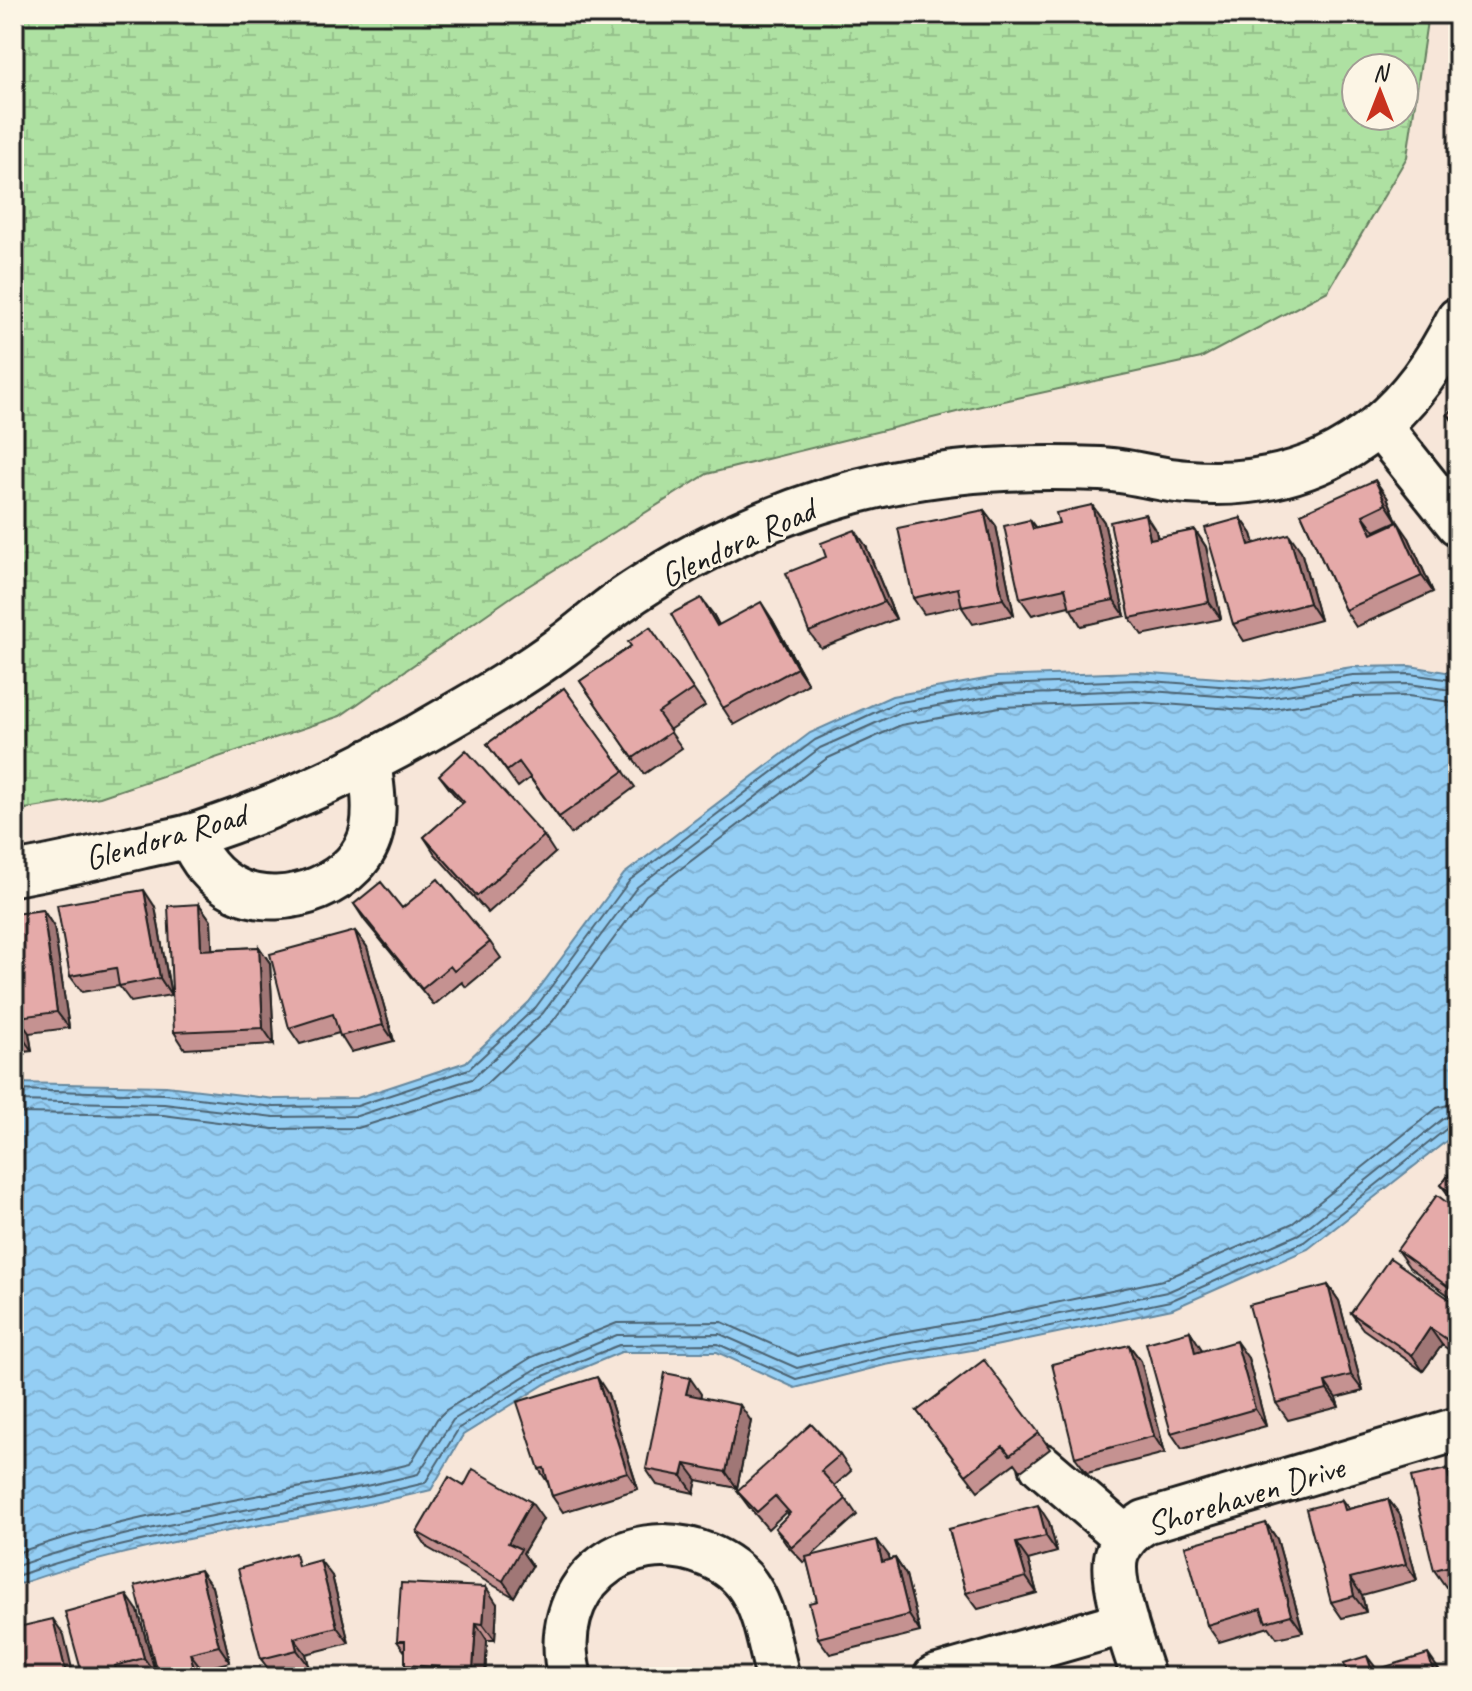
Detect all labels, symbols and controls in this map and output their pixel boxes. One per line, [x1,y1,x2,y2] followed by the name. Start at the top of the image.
[1340,52,1420,132] north arrow
[1373,59,1390,87] text: N
[653,486,826,597] street label: Glendora Road
[80,791,256,880] street label: Glendora Road
[1141,1445,1351,1546] street label: Shorehaven Drive

